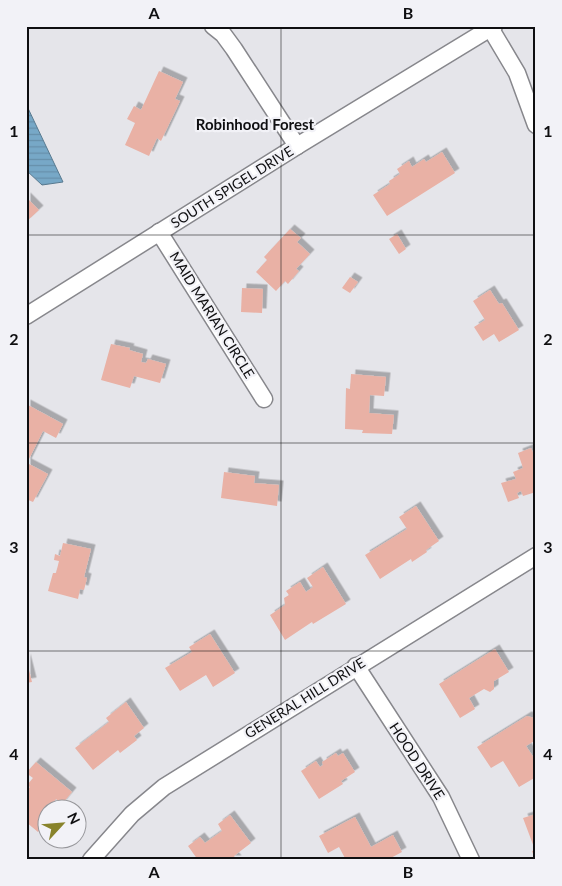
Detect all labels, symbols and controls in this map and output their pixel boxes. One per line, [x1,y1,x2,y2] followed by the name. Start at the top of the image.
[147,3,160,22] text: A
[403,3,413,22] text: B
[196,115,315,133] district label: Robinhood Forest
[9,121,19,140] text: 1
[543,121,553,140] text: 1
[167,142,296,231] street label: SOUTH SPIGEL DRIVE
[166,248,258,381] street label: MAID MARIAN CIRCLE
[9,329,19,348] text: 2
[543,329,553,348] text: 2
[9,537,19,556] text: 3
[543,537,553,556] text: 3
[241,654,368,742] street label: GENERAL HILL DRIVE
[386,719,449,802] street label: HOOD DRIVE
[9,744,19,763] text: 4
[543,744,553,763] text: 4
[38,798,88,848] north arrow
[64,810,84,827] text: N
[147,862,160,881] text: A
[403,862,413,881] text: B

